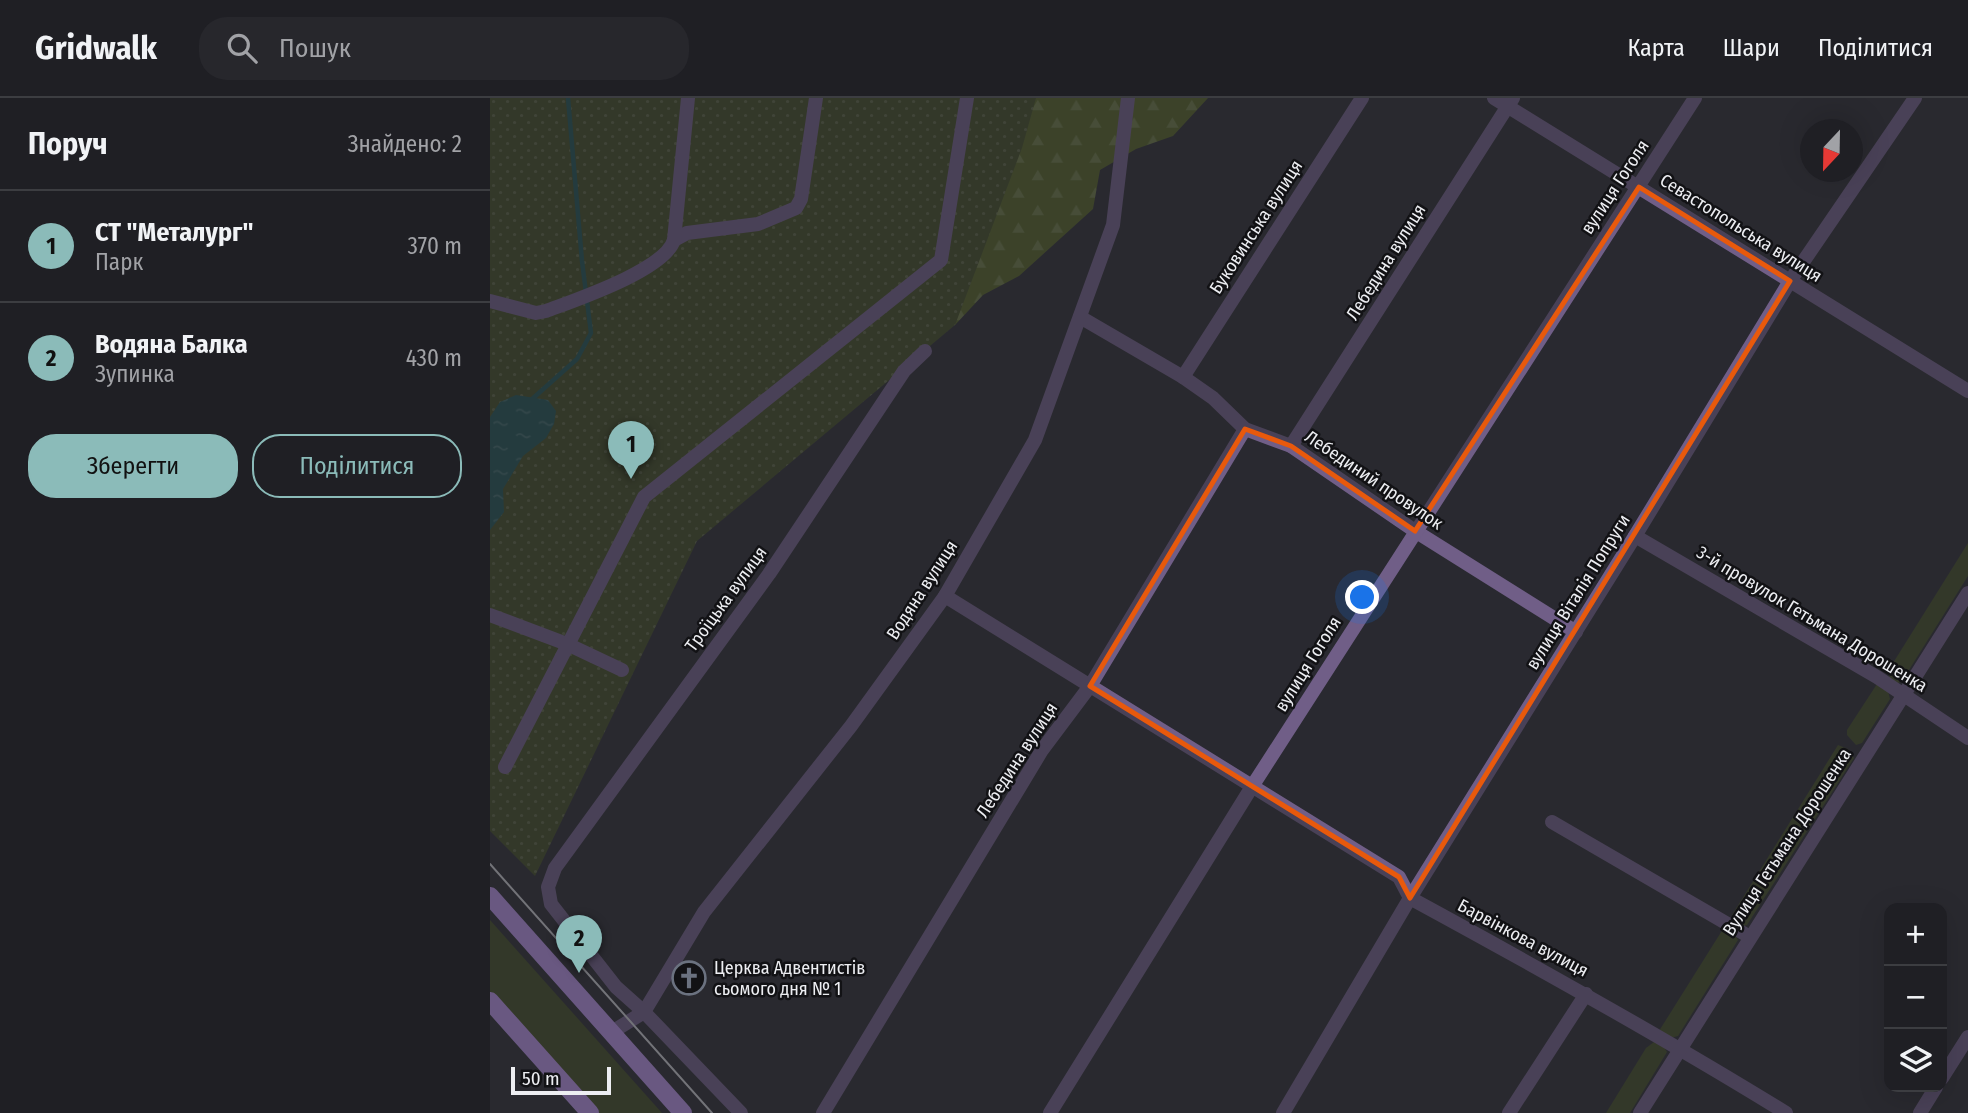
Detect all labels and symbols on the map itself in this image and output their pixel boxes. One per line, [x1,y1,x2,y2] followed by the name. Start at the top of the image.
[1800,119,1863,182] north arrow
[1576,136,1654,238] street label: вулиця Гоголя
[1205,156,1307,298] street label: Буковинська вулиця
[1656,169,1826,287] street label: Севастопольська вулиця
[1341,200,1431,324] street label: Лебедина вулиця
[608,421,654,479] pin: 1
[1301,426,1448,535] street label: Лебединий провулок
[1521,510,1635,674] street label: вулиця Віталія Попруги
[882,536,962,644] street label: Водяна вулиця
[1693,541,1931,697] street label: 3-й провулок Гетьмана Дорошенка
[680,542,772,656] street label: Троїцька вулиця
[1345,580,1379,614] your location
[1270,612,1346,716] street label: вулиця Гоголя
[972,698,1062,822] street label: Лебедина вулиця
[1718,744,1856,940] street label: Вулиця Гетьмана Дорошенка
[1454,894,1592,982] street label: Барвінкова вулиця
[556,915,602,973] pin: 2
[714,957,865,1000] place label: Церква Адвентистів сьомого дня № 1
[670,959,708,997] church icon: Церква Адвентистів сьомого дня № 1
[511,1064,611,1096] scale bar

